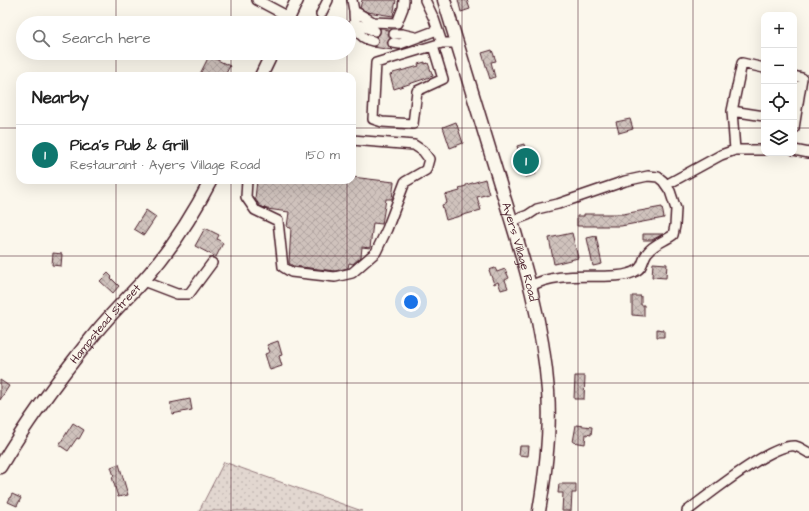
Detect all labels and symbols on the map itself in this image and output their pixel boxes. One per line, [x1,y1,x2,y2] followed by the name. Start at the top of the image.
[513,146,539,176] pin: 1
[497,200,541,303] street label: Ayers Village Road
[66,280,145,368] street label: Hampstead Street
[401,292,421,312] your location

